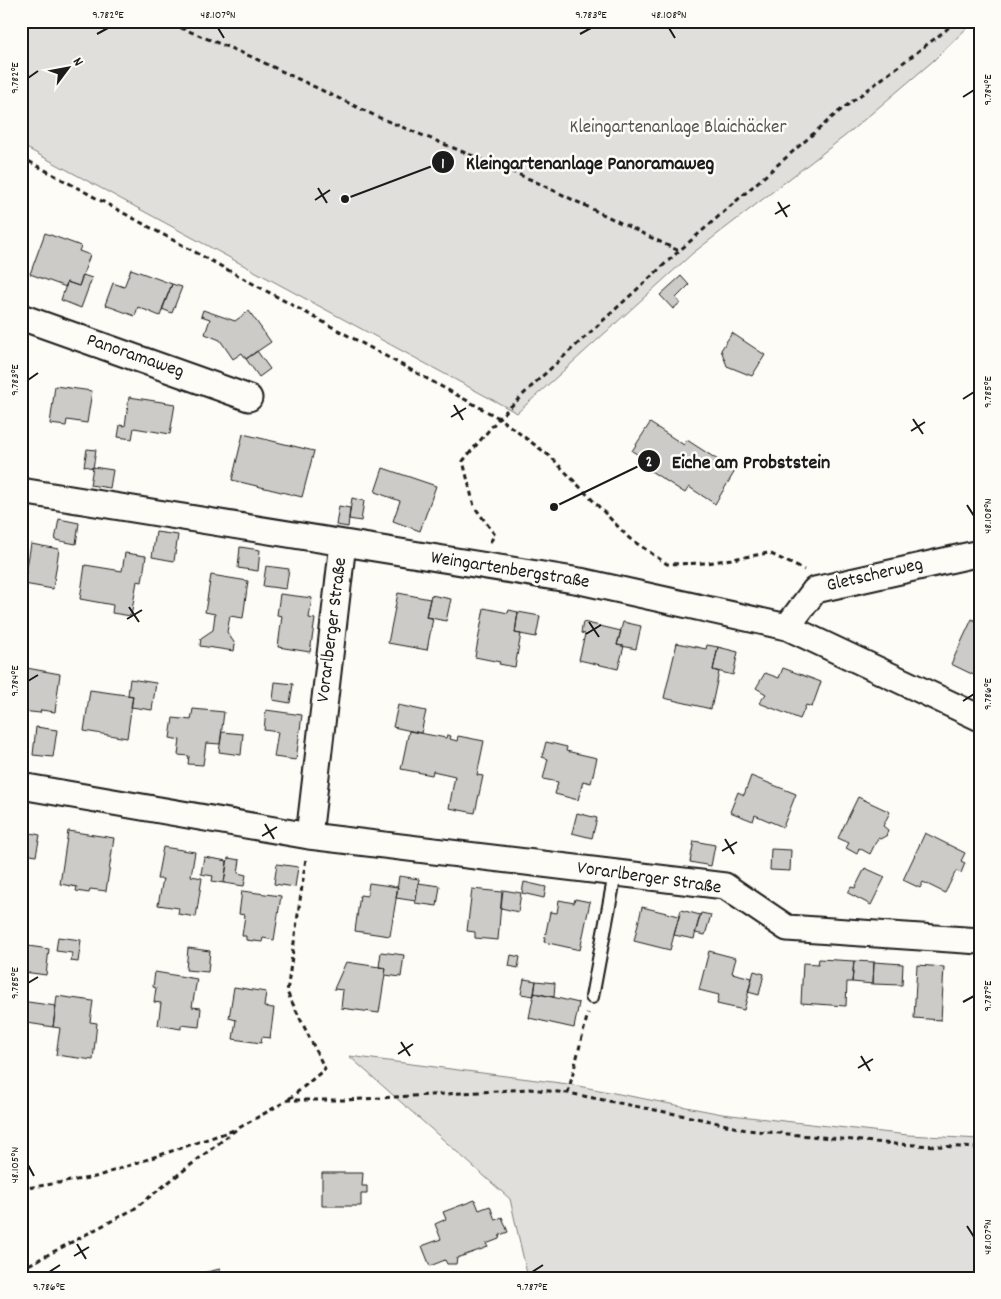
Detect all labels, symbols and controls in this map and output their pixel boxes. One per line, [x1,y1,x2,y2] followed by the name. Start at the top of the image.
[92,7,124,24] text: 9.782°E
[200,7,236,24] text: 48.107°N
[575,7,607,24] text: 9.783°E
[651,7,687,24] text: 48.108°N
[42,42,92,92] north arrow
[67,54,88,70] text: N
[7,62,24,94] text: 9.782°E
[980,74,997,106] text: 9.784°E
[569,115,787,142] park label: Kleingartenanlage Blaichäcker
[431,145,724,180] callout: Kleingartenanlage Panoramaweg
[466,151,715,179] text: Kleingartenanlage Panoramaweg
[441,154,445,176] text: 1
[83,328,187,386] street label: Panoramaweg
[7,364,24,396] text: 9.783°E
[980,376,997,408] text: 9.785°E
[636,443,840,478] callout: Eiche am Probststein
[672,450,830,478] text: Eiche am Probststein
[646,452,652,474] text: 2
[980,498,997,534] text: 48.108°N
[429,545,591,597] street label: Weingartenbergstraße
[824,552,926,600] street label: Gletscherweg
[311,556,355,704] street label: Vorarlberger Straße
[7,665,24,697] text: 9.784°E
[980,677,997,710] text: 9.786°E
[575,856,723,902] street label: Vorarlberger Straße
[7,967,24,999] text: 9.785°E
[980,980,997,1011] text: 9.787°E
[7,1147,24,1183] text: 48.105°N
[980,1219,997,1255] text: 48.107°N
[33,1279,66,1296] text: 9.786°E
[517,1279,548,1296] text: 9.787°E

